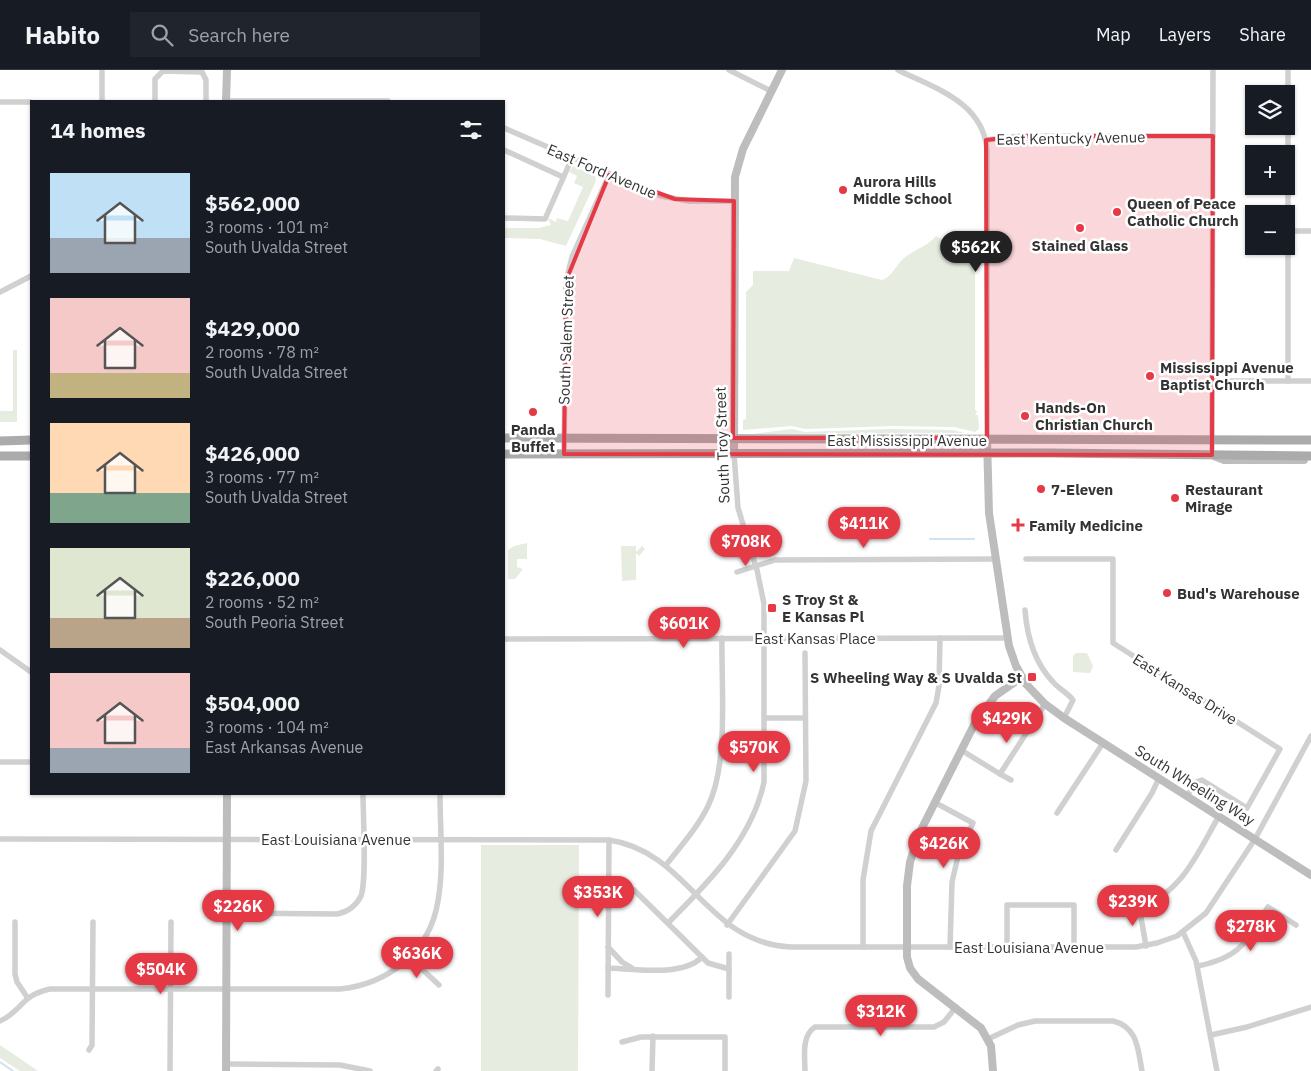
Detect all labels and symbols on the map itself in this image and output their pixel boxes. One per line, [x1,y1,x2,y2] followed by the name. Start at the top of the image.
[996,127,1146,149] street label: East Kentucky Avenue
[544,139,660,203] street label: East Ford Avenue
[853,172,952,208] place label: Aurora Hills Middle School
[837,184,849,196] marker: Aurora Hills Middle School
[1127,194,1239,230] place label: Queen of Peace Catholic Church
[1111,206,1123,218] marker: Queen of Peace Catholic Church
[1074,222,1086,234] marker: Stained Glass
[941,230,1011,273] pin: $562K
[1032,236,1129,255] place label: Stained Glass
[554,275,578,405] street label: South Salem Street
[1160,358,1294,394] place label: Mississippi Avenue Baptist Church
[1144,370,1156,382] marker: Mississippi Avenue Baptist Church
[710,386,734,504] street label: South Troy Street
[1035,398,1153,434] place label: Hands-On Christian Church
[527,406,539,418] marker: Panda Buffet
[1019,410,1031,422] marker: Hands-On Christian Church
[511,420,556,456] place label: Panda Buffet
[827,431,987,450] street label: East Mississippi Avenue
[1051,480,1113,499] place label: 7-Eleven
[1185,480,1263,516] place label: Restaurant Mirage
[1035,483,1047,495] marker: 7-Eleven
[1169,492,1181,504] marker: Restaurant Mirage
[829,506,899,549] pin: $411K
[1029,516,1143,535] place label: Family Medicine
[1011,518,1025,532] marker: Family Medicine
[711,524,781,567] pin: $708K
[1177,584,1300,603] place label: Bud's Warehouse
[1161,587,1173,599] marker: Bud's Warehouse
[782,590,864,626] place label: S Troy St & E Kansas Pl
[766,602,778,614] marker: S Troy St & E Kansas Pl
[649,606,719,649] pin: $601K
[754,629,876,648] street label: East Kansas Place
[1129,649,1241,729] street label: East Kansas Drive
[810,668,1022,687] place label: S Wheeling Way & S Uvalda St
[1026,671,1038,683] marker: S Wheeling Way & S Uvalda St
[972,702,1042,744] pin: $429K
[719,730,789,773] pin: $570K
[1132,740,1259,830] street label: South Wheeling Way
[909,826,979,869] pin: $426K
[261,830,411,849] street label: East Louisiana Avenue
[563,876,633,918] pin: $353K
[1098,884,1168,927] pin: $239K
[203,890,273,932] pin: $226K
[1216,910,1286,952] pin: $278K
[382,936,452,979] pin: $636K
[954,938,1104,957] street label: East Louisiana Avenue
[126,952,196,995] pin: $504K
[846,994,916,1037] pin: $312K

